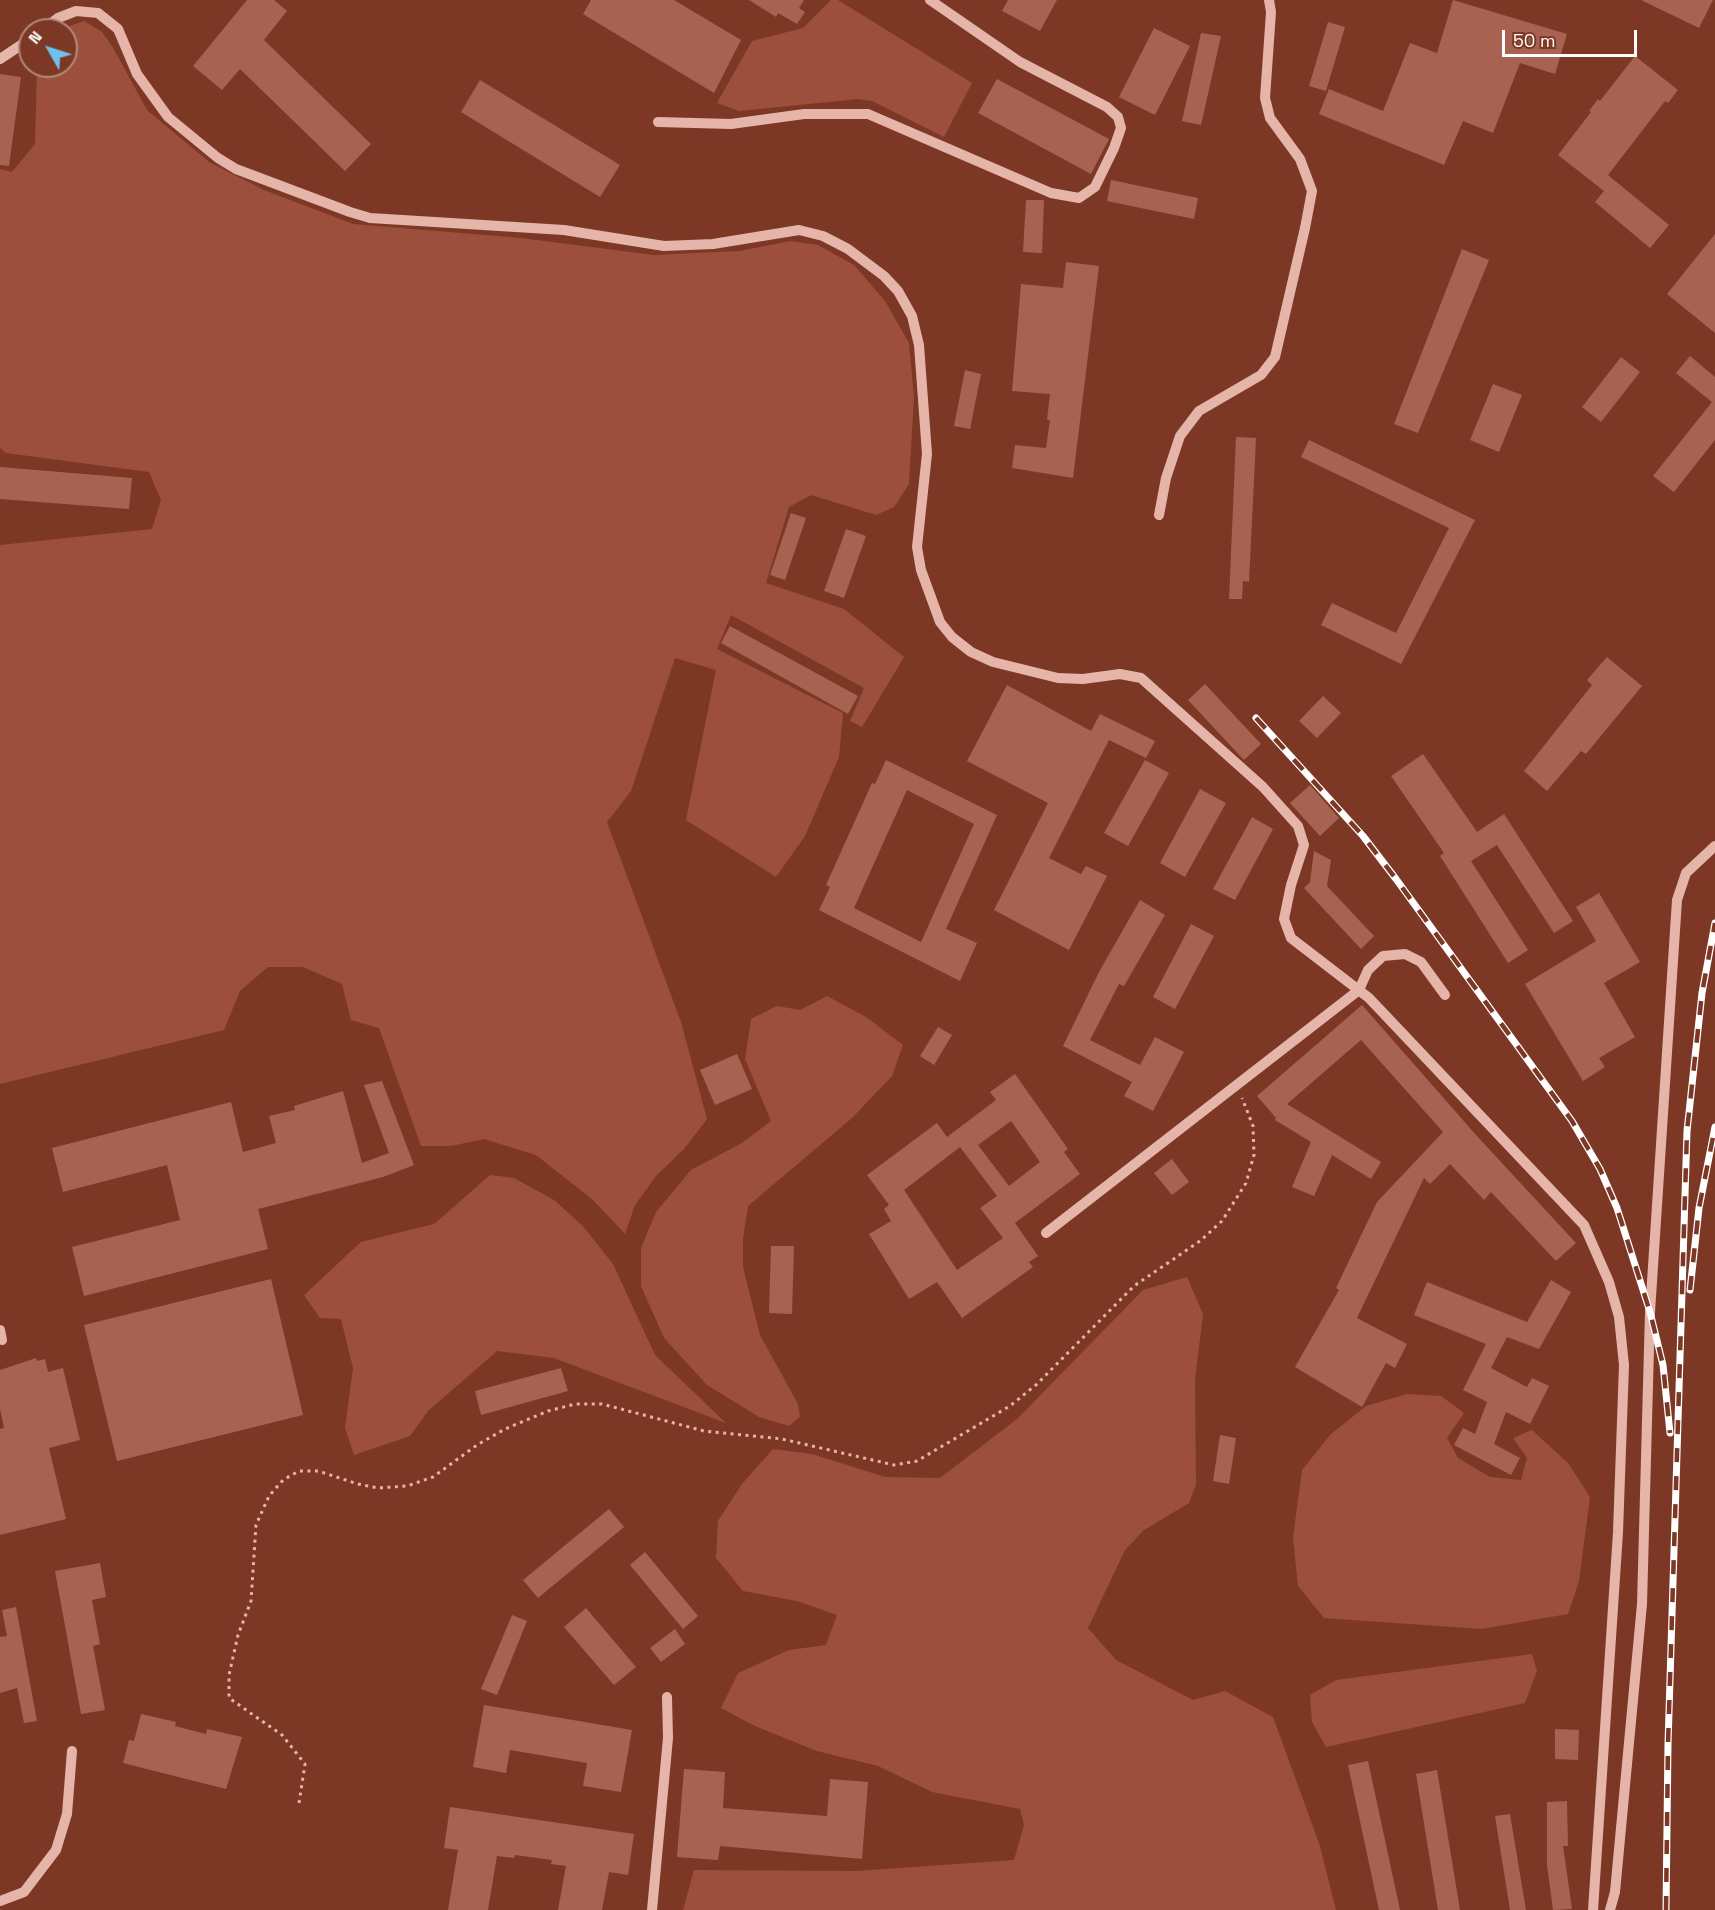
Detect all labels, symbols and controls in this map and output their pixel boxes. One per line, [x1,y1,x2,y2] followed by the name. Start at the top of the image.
[18,18,78,78] north arrow
[1505,18,1640,56] scale bar
[24,27,47,48] text: N
[1513,29,1555,52] text: 50 m

